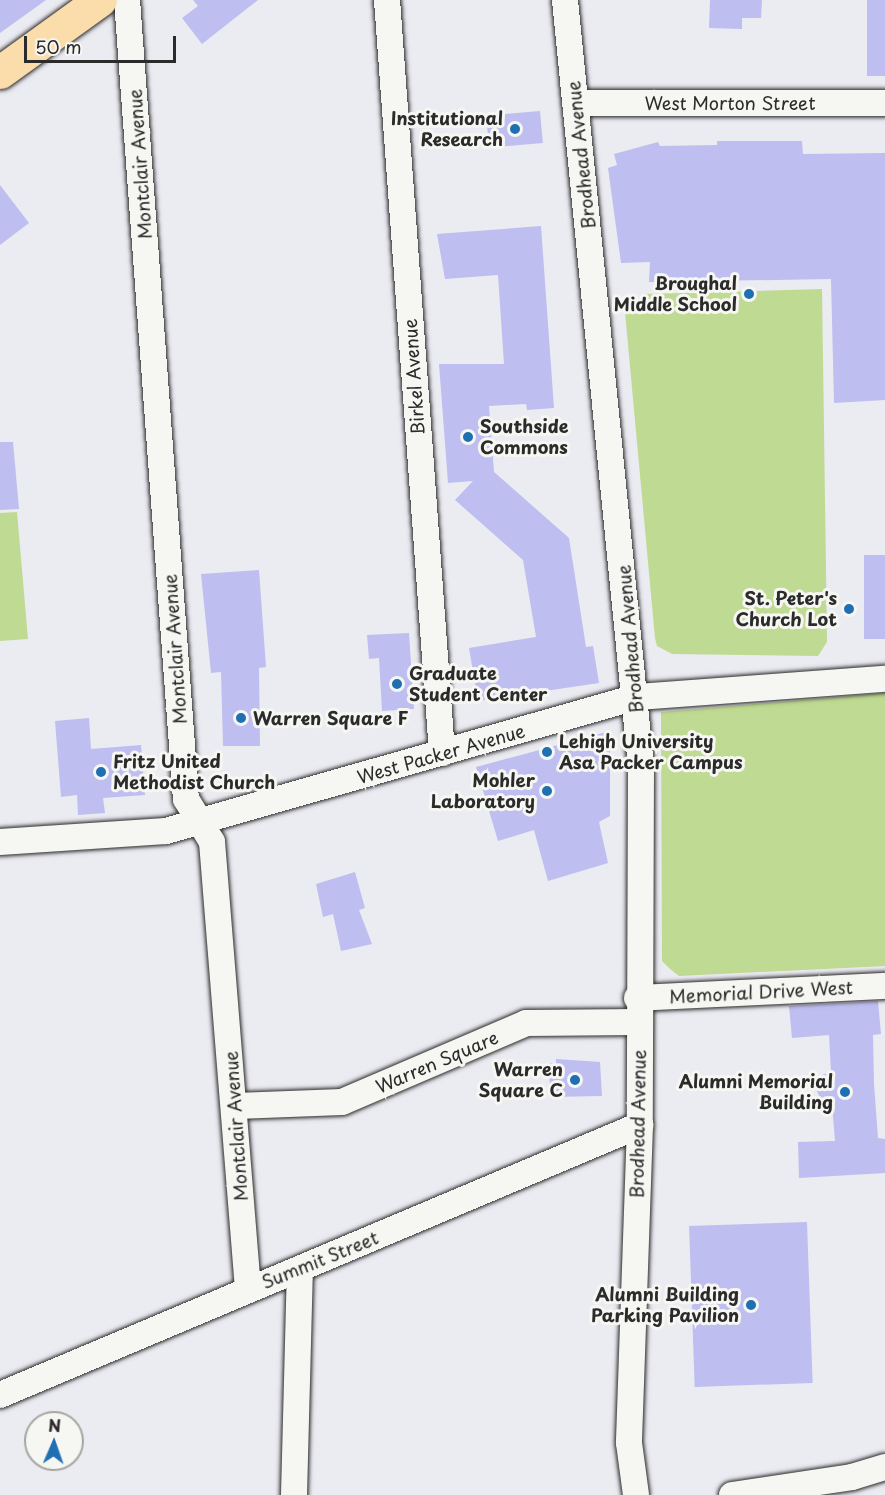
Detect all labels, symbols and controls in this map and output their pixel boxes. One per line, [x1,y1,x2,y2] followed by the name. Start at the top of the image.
[27,24,178,62] scale bar
[35,33,82,60] text: 50 m
[562,80,600,230] street label: Brodhead Avenue
[124,88,156,240] street label: Montclair Avenue
[644,92,816,114] street label: West Morton Street
[391,108,503,150] place label: Institutional Research
[508,122,522,136] marker: Institutional Research
[612,273,737,316] place label: Broughal Middle School
[742,287,756,301] marker: Broughal Middle School
[399,317,429,437] street label: Birkel Avenue
[480,416,568,458] place label: Southside Commons
[461,430,475,444] marker: Southside Commons
[613,564,647,714] street label: Brodhead Avenue
[159,573,191,725] street label: Montclair Avenue
[736,588,837,630] place label: St. Peter's Church Lot
[842,602,856,616] marker: St. Peter's Church Lot
[409,663,548,706] place label: Graduate Student Center
[390,677,404,691] marker: Graduate Student Center
[253,707,409,729] place label: Warren Square F
[234,711,248,725] marker: Warren Square F
[354,720,528,788] street label: West Packer Avenue
[559,731,743,774] place label: Lehigh University Asa Packer Campus
[540,745,554,759] marker: Lehigh University Asa Packer Campus
[113,751,276,794] place label: Fritz United Methodist Church
[94,765,108,779] marker: Fritz United Methodist Church
[431,770,535,812] place label: Mohler Laboratory
[540,784,554,798] marker: Mohler Laboratory
[669,976,853,1008] street label: Memorial Drive West
[372,1026,502,1098] street label: Warren Square
[626,1049,650,1199] street label: Brodhead Avenue
[220,1050,252,1202] street label: Montclair Avenue
[479,1059,563,1102] place label: Warren Square C
[677,1071,833,1114] place label: Alumni Memorial Building
[568,1073,582,1087] marker: Warren Square C
[838,1085,852,1099] marker: Alumni Memorial Building
[257,1226,383,1294] street label: Summit Street
[591,1284,739,1326] place label: Alumni Building Parking Pavilion
[744,1298,758,1312] marker: Alumni Building Parking Pavilion
[24,1411,84,1471] north arrow
[48,1413,61,1437] text: N

